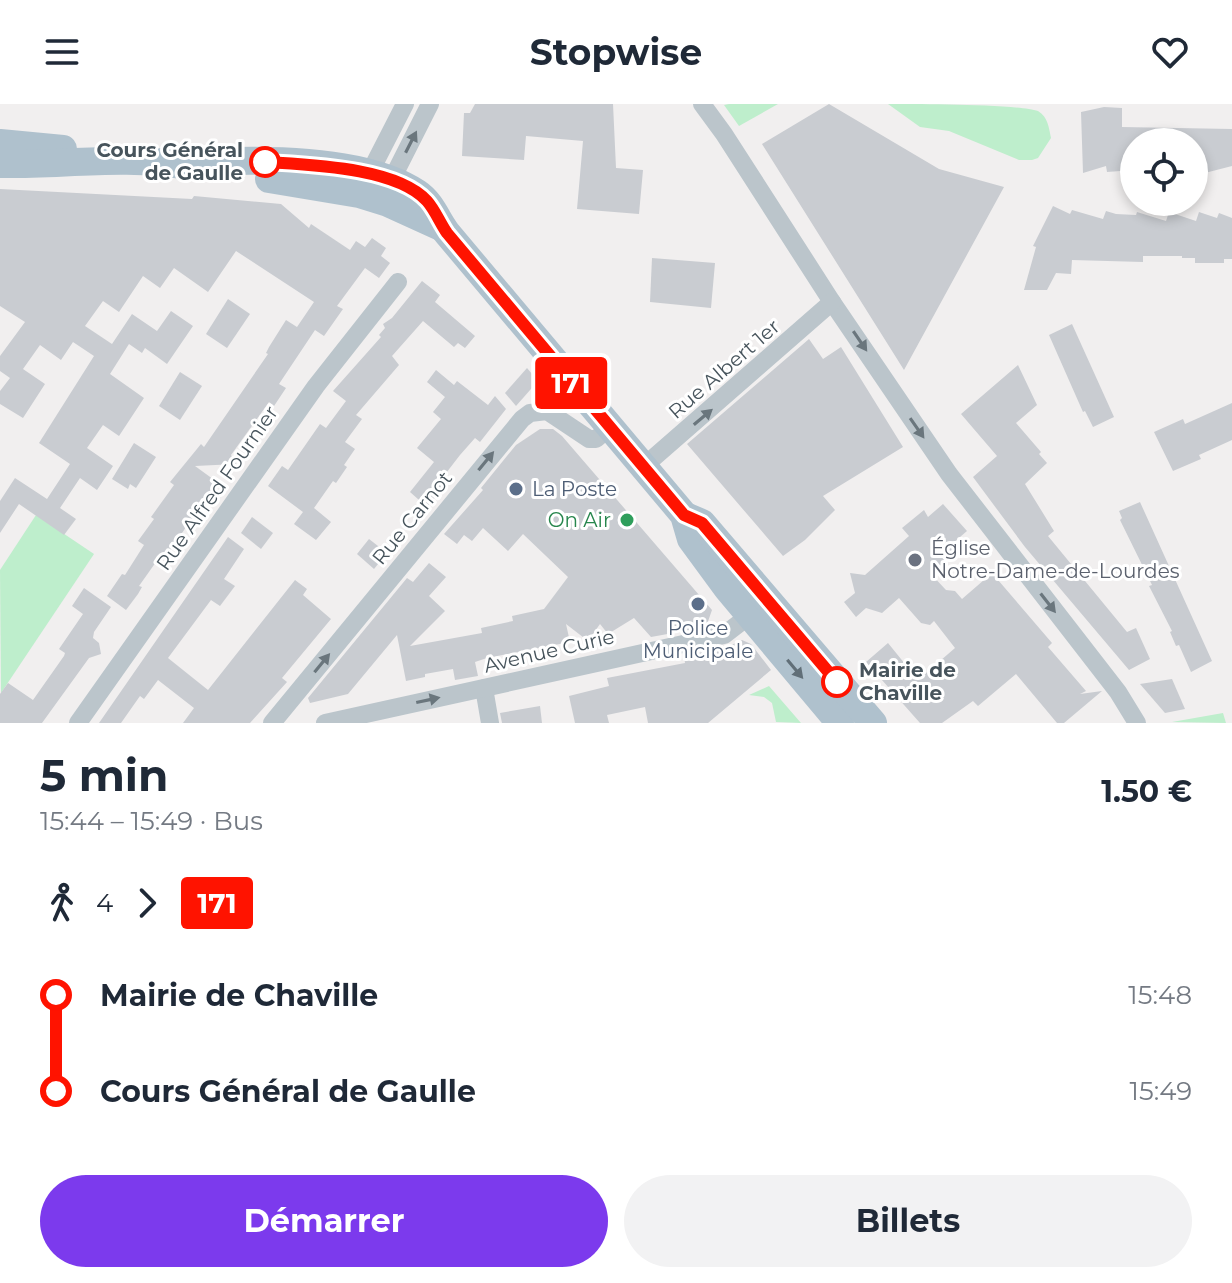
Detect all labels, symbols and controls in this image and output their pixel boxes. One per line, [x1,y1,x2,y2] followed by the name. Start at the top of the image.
[40,30,84,74] icon: menu
[530,30,702,74] text: Stopwise
[1148,30,1192,74] icon: heart
[1120,128,1208,216] map controls
[1120,128,1208,216] button: locate
[404,131,417,154] one-way arrow
[96,138,243,185] place label: Cours Général de Gaulle
[250,147,280,177] marker: Cours Général de Gaulle
[663,314,785,424] street label: Rue Albert 1er
[852,331,867,352] one-way arrow
[525,357,617,409] line badge: 171
[551,366,591,400] text: 171
[151,401,283,575] street label: Rue Alfred Fournier
[693,409,713,426] one-way arrow
[909,418,924,439] one-way arrow
[478,451,495,472] one-way arrow
[367,467,457,569] street label: Rue Carnot
[532,477,617,501] place label: La Poste
[507,480,525,498] marker: La Poste
[548,508,611,532] place label: On Air
[618,511,636,529] marker: On Air
[931,536,1180,583] place label: Église Notre-Dame-de-Lourdes
[906,551,924,569] marker: Église Notre-Dame-de-Lourdes
[1039,593,1056,613] one-way arrow
[689,595,707,613] marker: Police Municipale
[643,616,753,663] place label: Police Municipale
[481,624,617,678] street label: Avenue Curie
[313,653,330,673] one-way arrow
[859,658,956,705] place label: Mairie de Chaville
[786,659,803,679] one-way arrow
[822,667,852,697] marker: Mairie de Chaville
[416,693,441,706] one-way arrow
[40,748,168,802] text: 5 min
[1101,773,1192,810] text: 1.50 €
[40,805,263,837] text: 15:44 – 15:49 · Bus
[40,881,84,925] icon: walk
[125,881,169,925] icon: forward
[197,886,237,920] text: 171
[96,887,113,919] text: 4
[100,977,378,1014] text: Mairie de Chaville
[1128,979,1192,1011] text: 15:48
[100,1073,476,1110] text: Cours Général de Gaulle
[1130,1075,1192,1107] text: 15:49
[40,1175,608,1267] button: Démarrer
[624,1175,1192,1267] button: Billets

